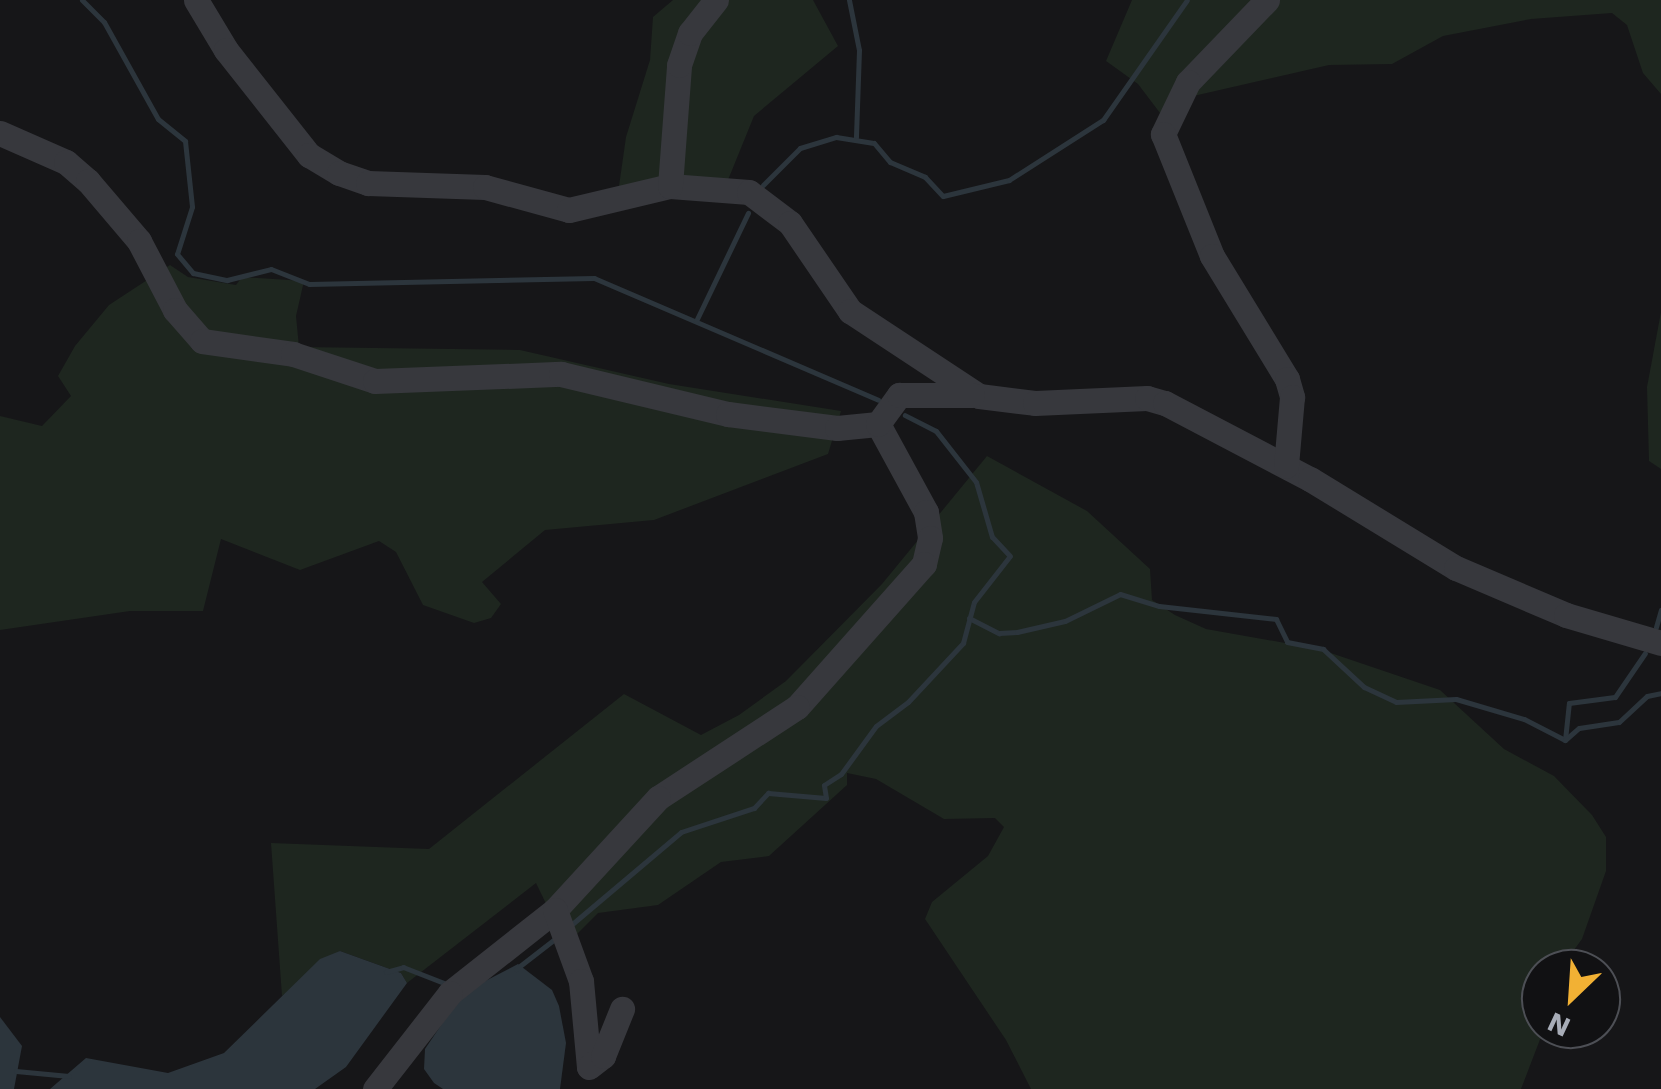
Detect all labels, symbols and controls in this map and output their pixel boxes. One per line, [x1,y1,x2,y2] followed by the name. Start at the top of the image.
[1521,949,1621,1049] north arrow
[1543,1005,1575,1044] text: N

